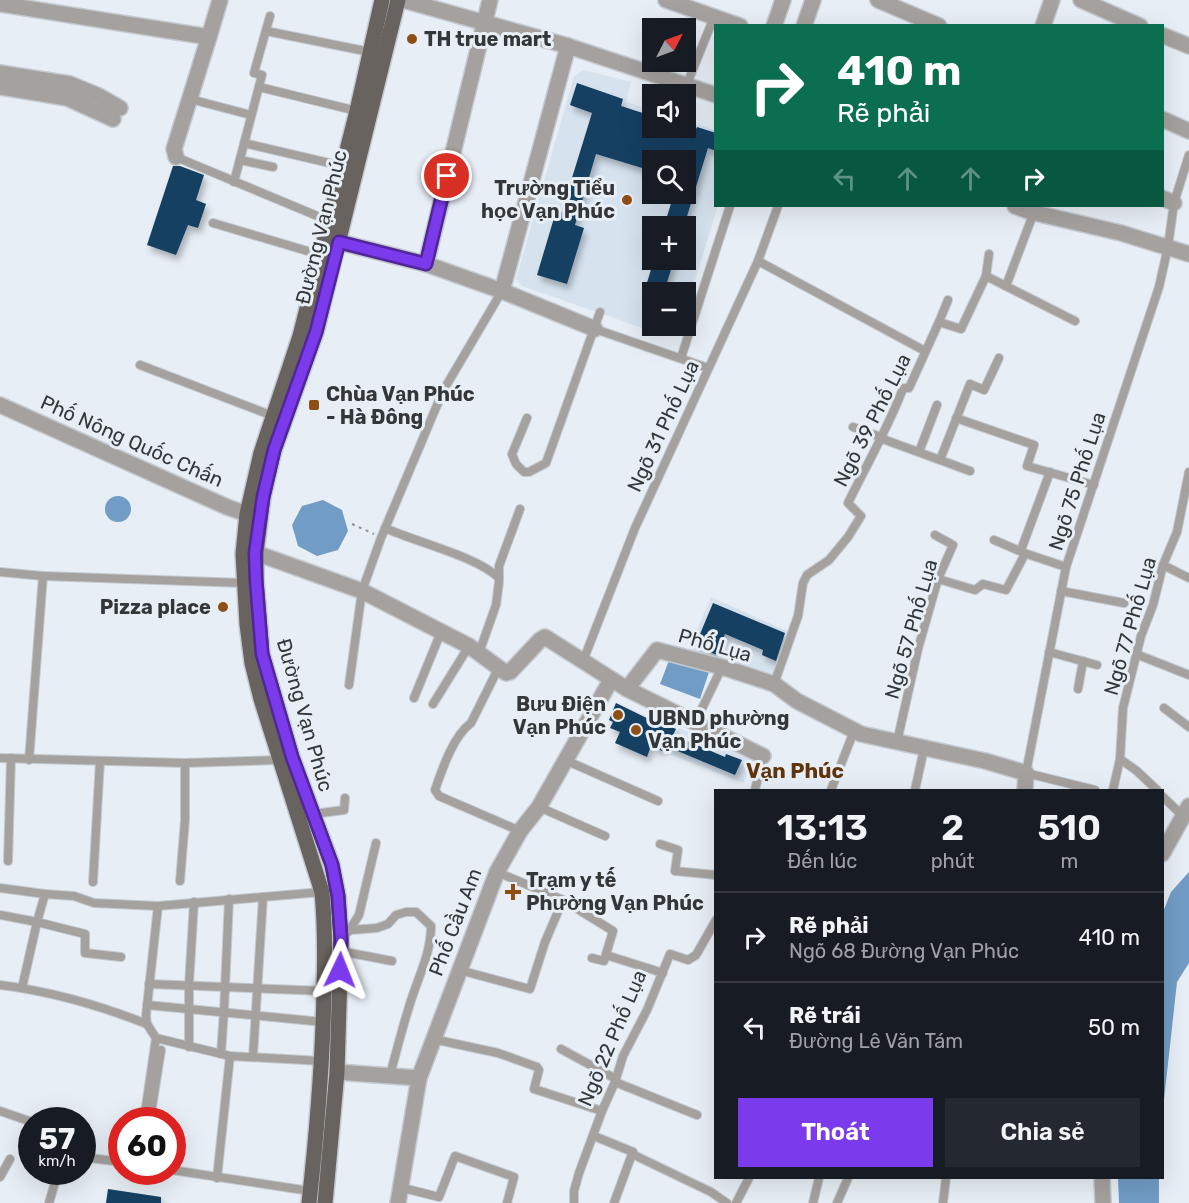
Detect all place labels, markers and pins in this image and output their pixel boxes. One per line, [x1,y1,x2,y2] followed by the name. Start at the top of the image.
[424,27,551,51] place label: TH true mart
[405,32,419,46] marker: TH true mart
[421,150,472,201] pin
[481,176,615,223] place label: Trường Tiểu học Vạn Phúc
[620,193,634,207] marker: Trường Tiểu học Vạn Phúc
[326,382,475,429] place label: Chùa Vạn Phúc - Hà Đông
[307,398,321,412] marker: Chùa Vạn Phúc - Hà Đông
[100,595,211,619] place label: Pizza place
[216,600,230,614] marker: Pizza place
[513,692,606,739] place label: Bưu Điện Vạn Phúc
[648,706,789,753] place label: UBND phường Vạn Phúc
[611,708,625,722] marker: Bưu Điện Vạn Phúc
[629,723,643,737] marker: UBND phường Vạn Phúc
[526,867,704,915] place label: Trạm y tế Phường Vạn Phúc
[504,883,522,901] marker: Trạm y tế Phường Vạn Phúc

